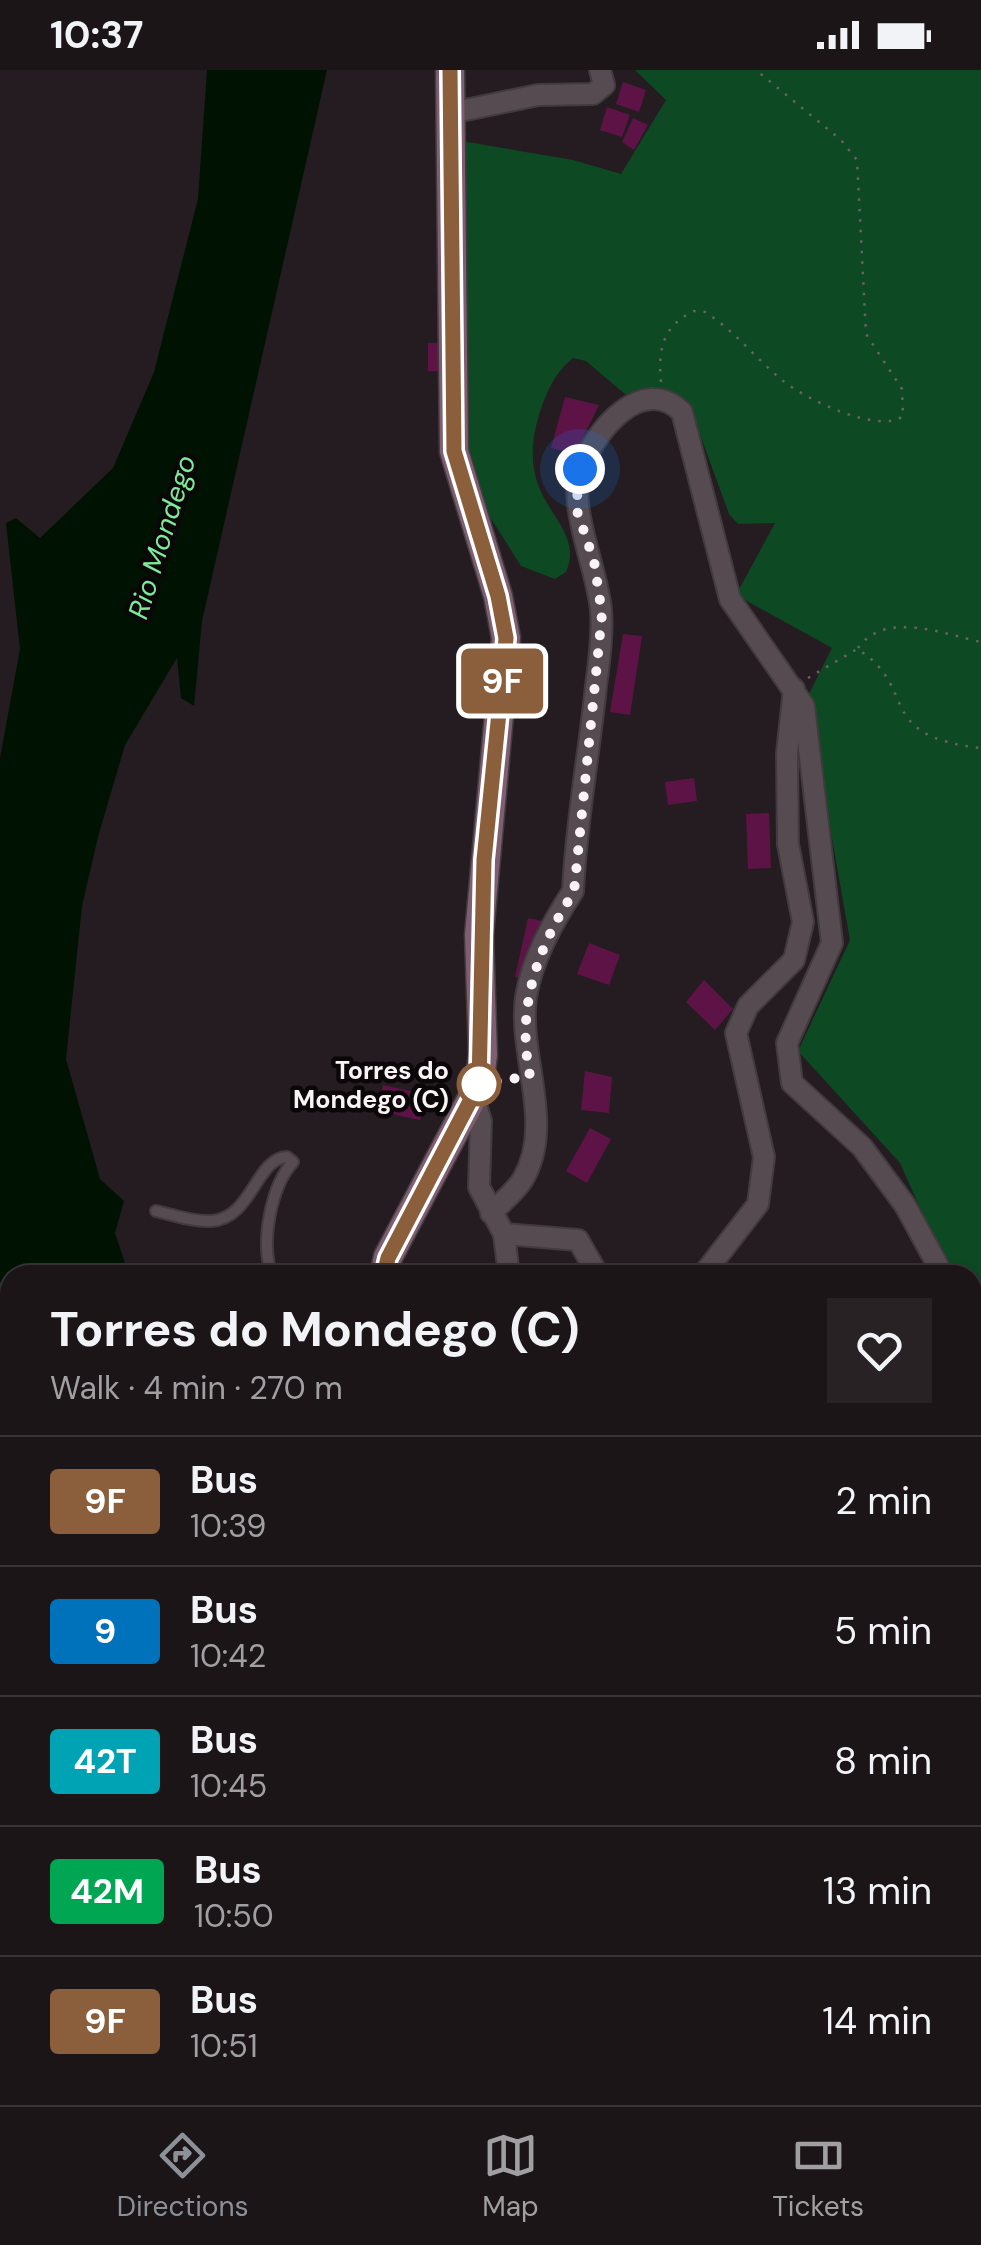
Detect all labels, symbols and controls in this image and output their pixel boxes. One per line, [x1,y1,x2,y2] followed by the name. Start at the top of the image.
[50,10,143,60] text: 10:37
[555,444,605,494] your location
[120,451,204,623] water label: Rio Mondego
[457,648,547,714] line badge: 9F
[481,658,523,704] text: 9F
[293,1054,449,1116] place label: Torres do Mondego (C)
[458,1063,500,1105] marker: Torres do Mondego (C)
[50,1298,580,1361] text: Torres do Mondego (C)
[827,1298,932,1403] button: heart
[50,1367,343,1409] text: Walk · 4 min · 270 m
[190,1455,258,1505] text: Bus
[835,1476,932,1526] text: 2 min
[84,1478,126,1524] text: 9F
[190,1505,266,1547] text: 10:39
[190,1585,258,1635] text: Bus
[834,1606,932,1656] text: 5 min
[94,1608,116,1654] text: 9
[190,1635,266,1677] text: 10:42
[190,1715,258,1765] text: Bus
[834,1736,932,1786] text: 8 min
[73,1738,137,1784] text: 42T
[190,1765,267,1807] text: 10:45
[194,1845,262,1895] text: Bus
[823,1866,932,1916] text: 13 min
[70,1868,144,1914] text: 42M
[194,1895,274,1937] text: 10:50
[190,1975,258,2025] text: Bus
[822,1996,932,2046] text: 14 min
[84,1998,126,2044] text: 9F
[190,2025,258,2067] text: 10:51
[117,2128,249,2225] tab: Directions
[482,2128,539,2225] tab: Map
[772,2128,864,2225] tab: Tickets

